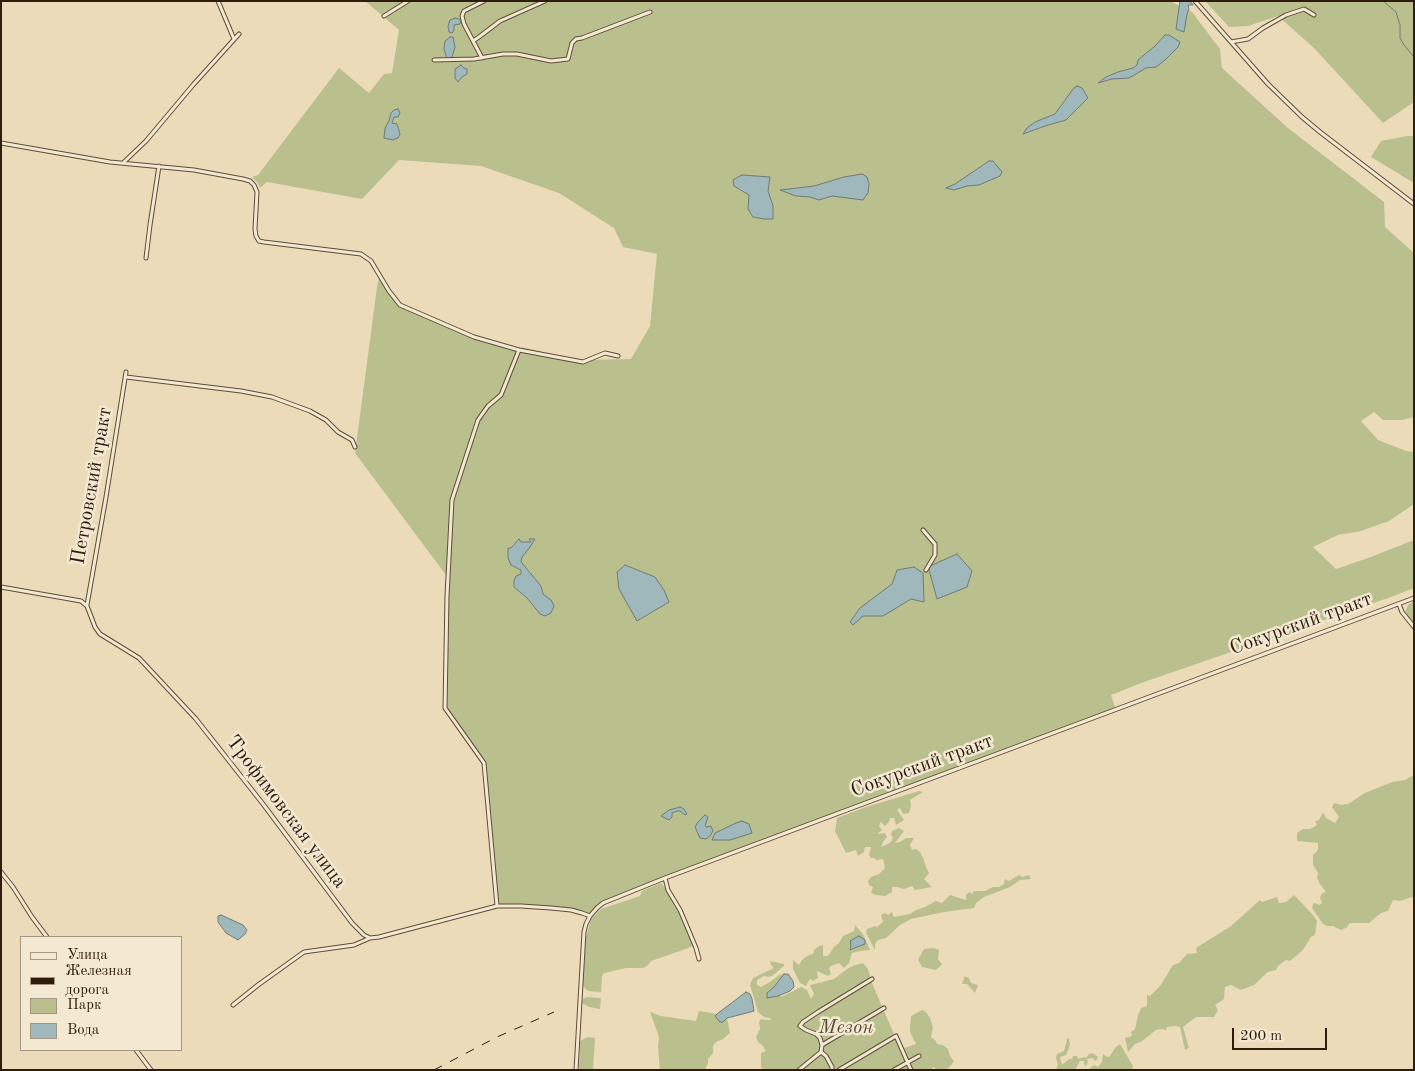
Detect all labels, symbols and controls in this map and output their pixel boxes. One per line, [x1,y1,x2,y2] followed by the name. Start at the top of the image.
[66,405,118,567] street label: Петровский тракт
[1227,587,1375,661] street label: Сокурский тракт
[848,729,996,803] street label: Сокурский тракт
[221,731,351,893] street label: Трофимовская улица
[20,936,182,1051] legend
[67,948,108,963] text: Улица
[65,964,132,998] text: Железная дорога
[67,998,102,1013] text: Парк
[819,1016,873,1040] park label: Мезон
[1235,1018,1330,1050] scale bar
[67,1023,99,1038] text: Вода
[1240,1029,1282,1044] text: 200 m

